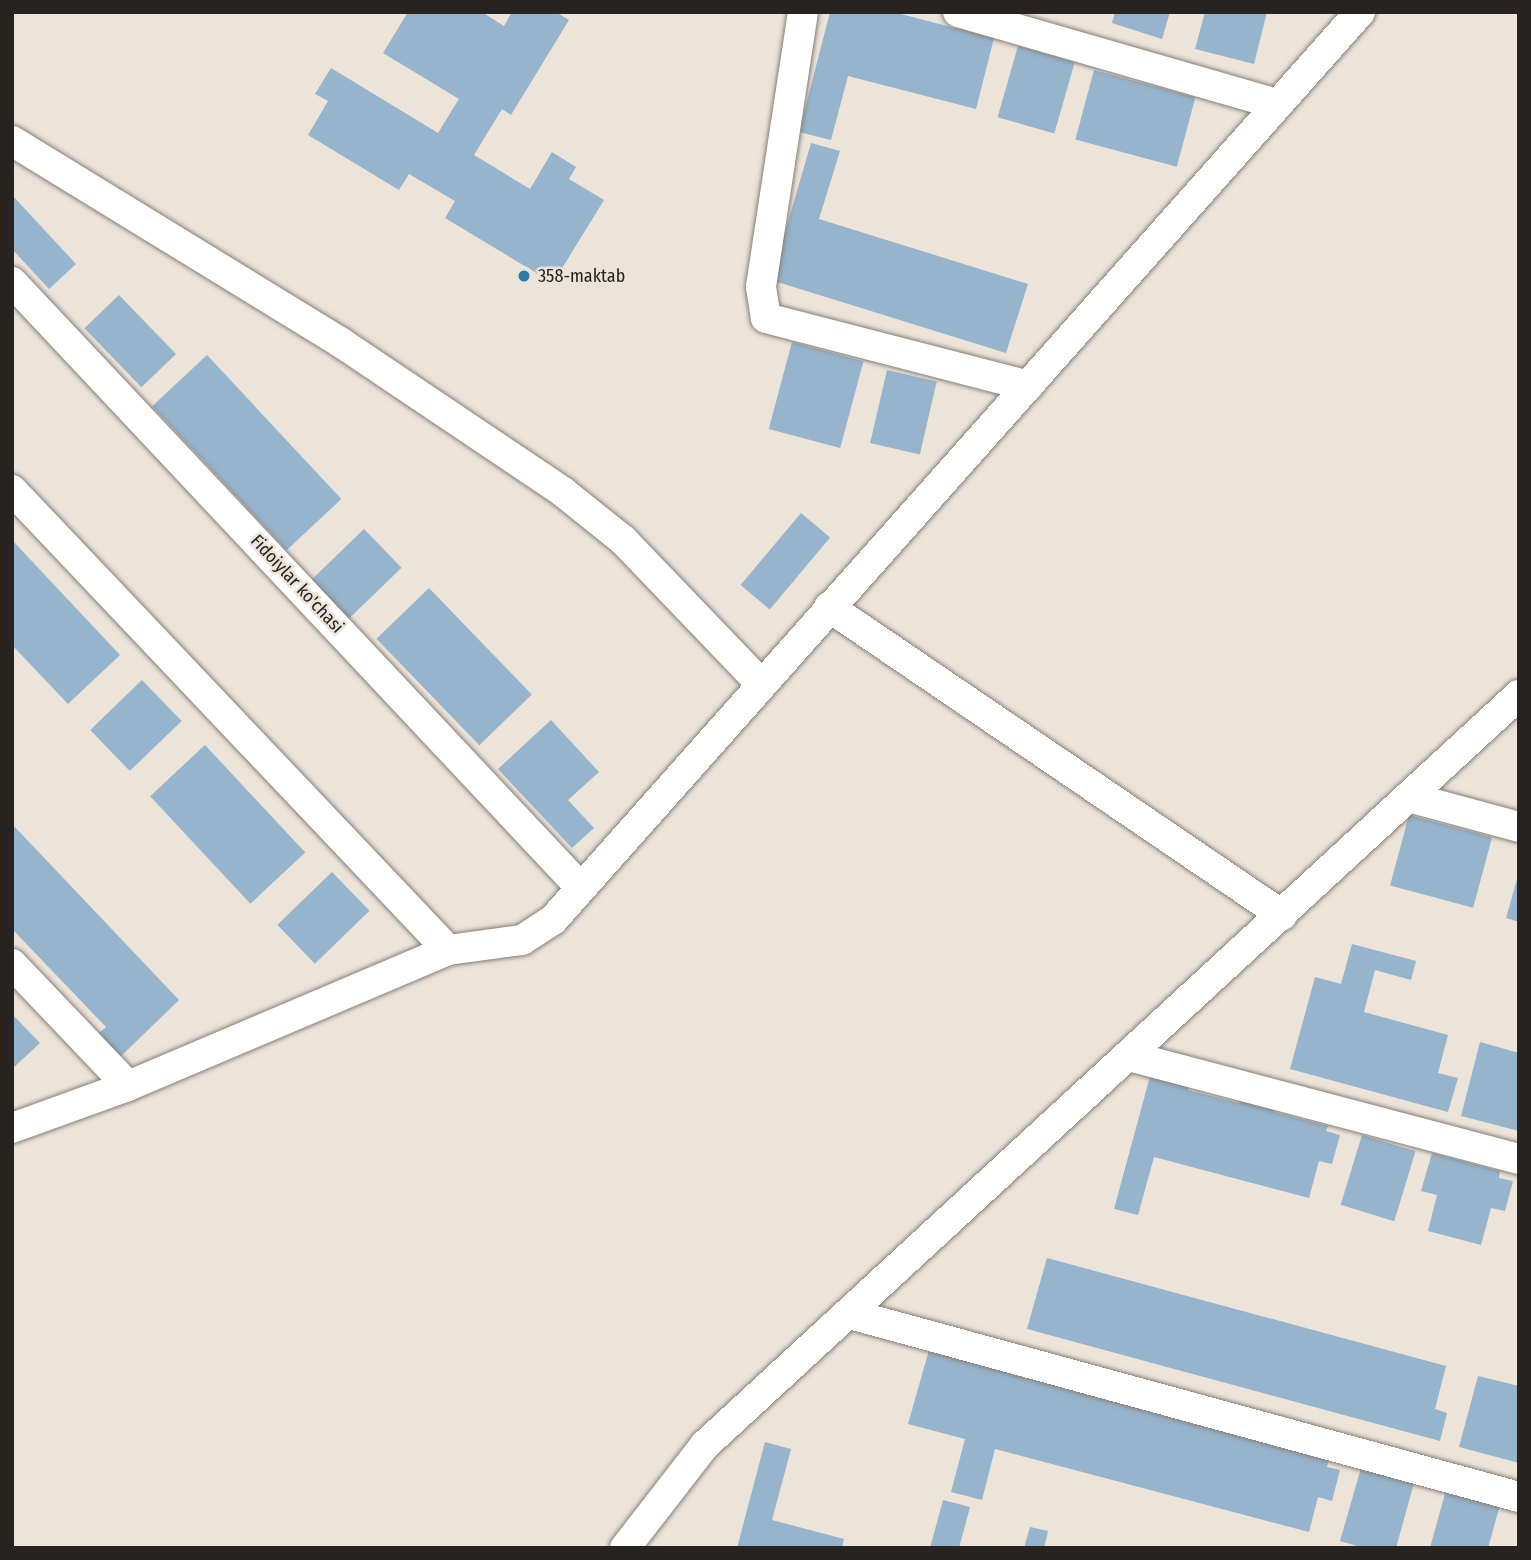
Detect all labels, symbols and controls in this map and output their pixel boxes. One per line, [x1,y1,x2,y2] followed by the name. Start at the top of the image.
[538,265,625,287] place label: 358-maktab
[516,268,532,284] marker: 358-maktab
[246,530,348,638] street label: Fidoiylar ko'chasi

